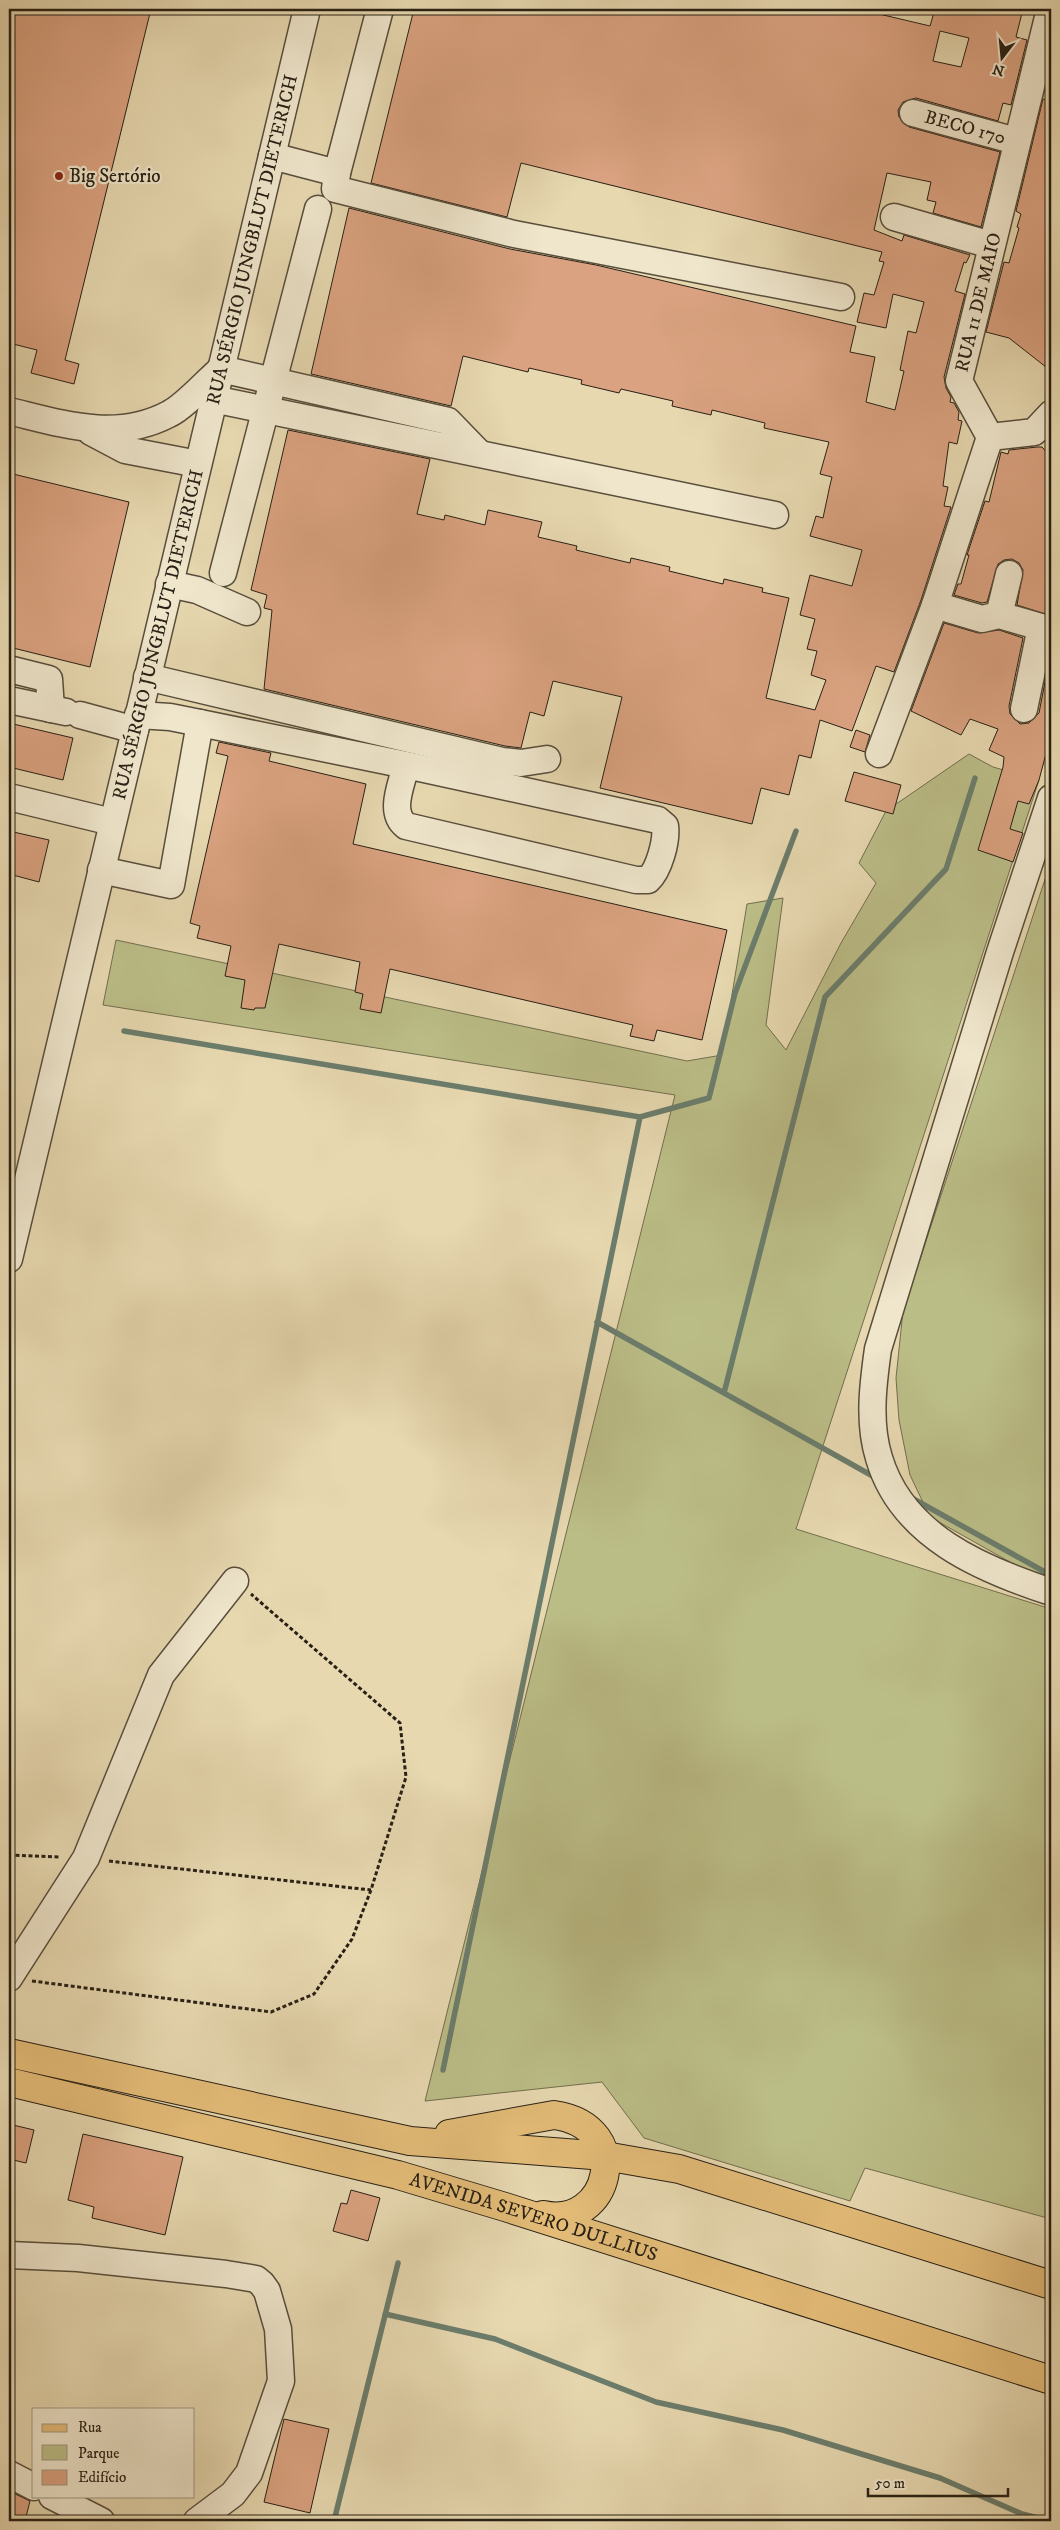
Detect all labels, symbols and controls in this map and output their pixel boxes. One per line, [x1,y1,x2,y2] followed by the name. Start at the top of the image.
[978,32,1028,82] north arrow
[990,59,1007,80] text: N
[202,72,303,407] street label: RUA SÉRGIO JUNGBLUT DIETERICH
[922,105,1008,149] street label: BECO 170
[69,165,161,188] place label: Big Sertório
[53,170,65,182] marker: Big Sertório
[950,230,1006,374] street label: RUA 11 DE MAIO
[107,467,208,802] street label: RUA SÉRGIO JUNGBLUT DIETERICH
[407,2168,661,2266] street label: AVENIDA SEVERO DULLIUS
[32,2408,195,2498] legend
[78,2418,102,2437] text: Rua
[78,2444,119,2463] text: Parque
[868,2465,1008,2497] scale bar
[78,2468,126,2487] text: Edifício
[875,2474,905,2493] text: 50 m

